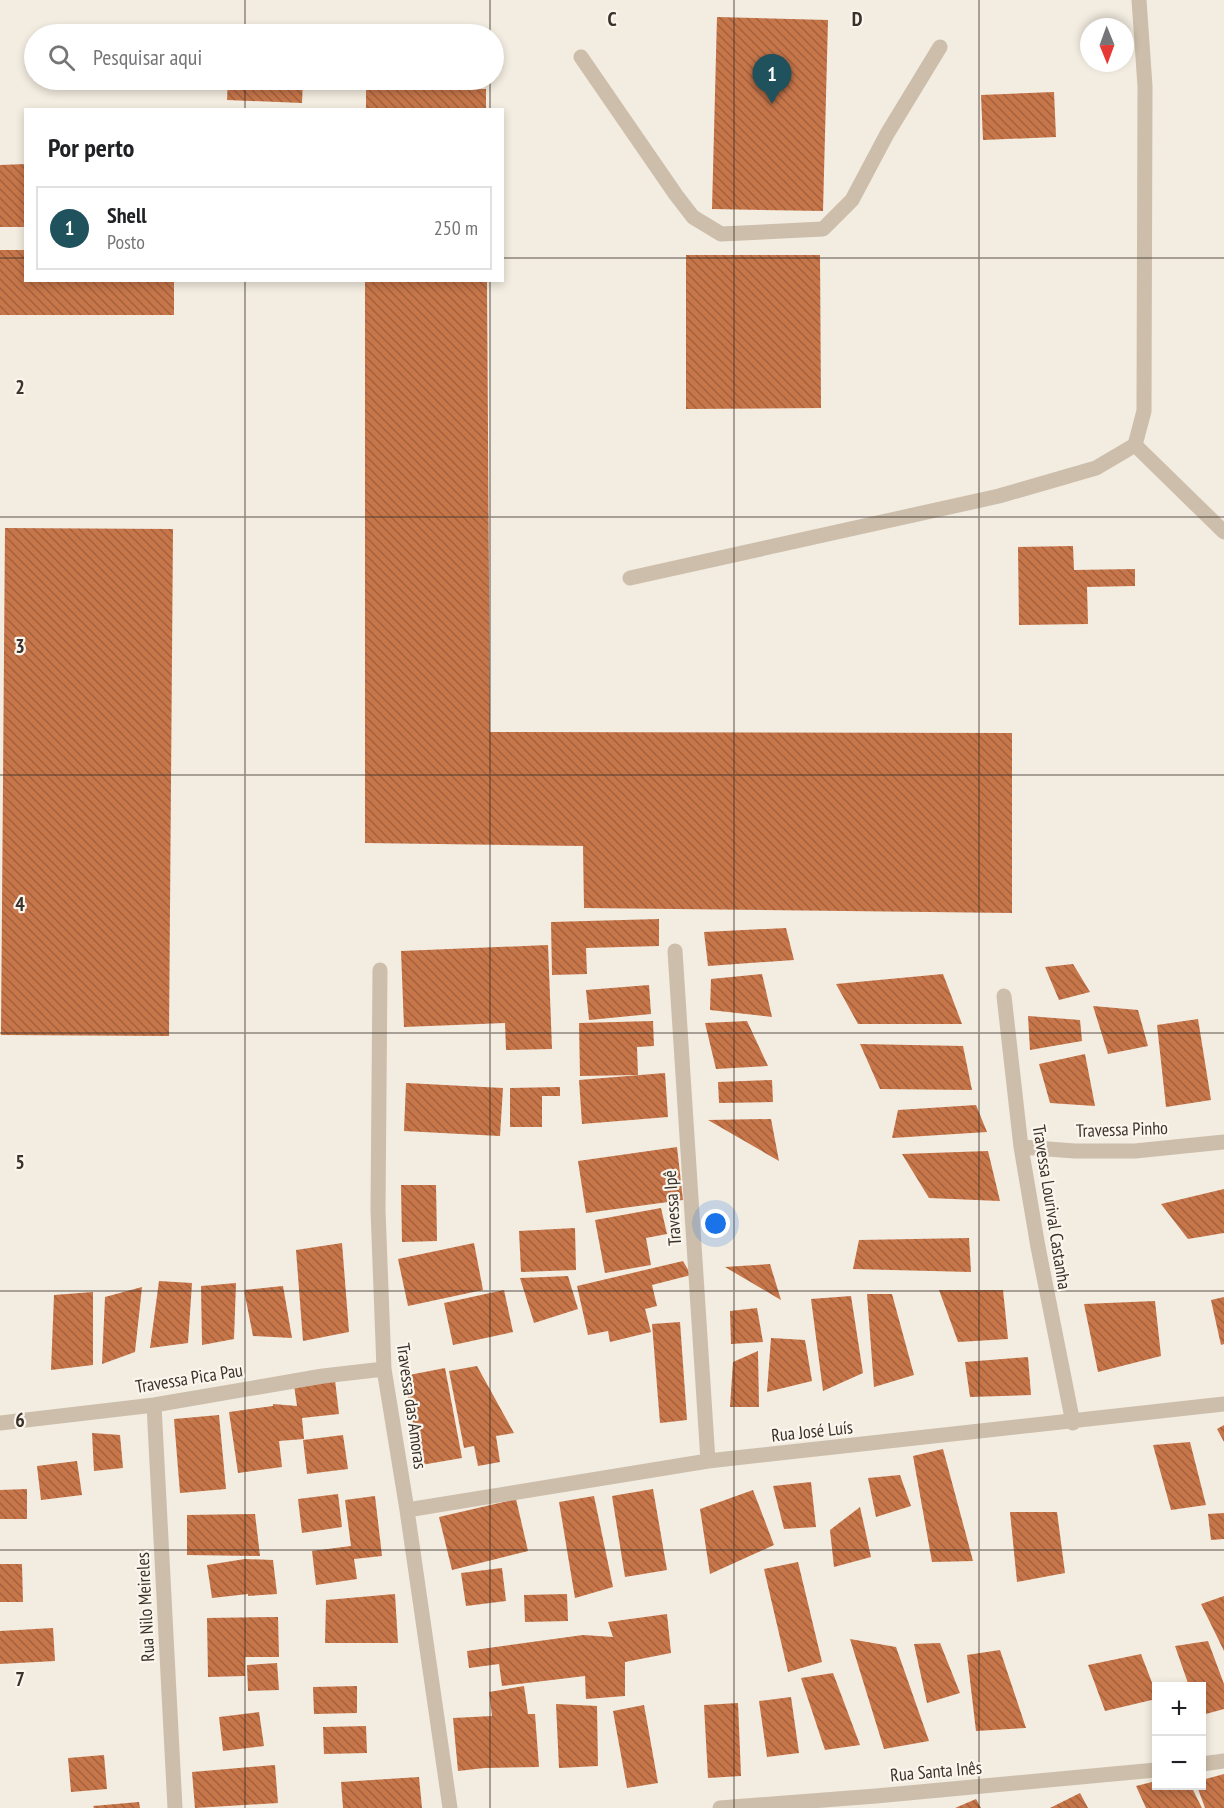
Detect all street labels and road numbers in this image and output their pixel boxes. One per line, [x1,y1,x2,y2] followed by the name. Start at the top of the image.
[1076,1116,1169,1142] street label: Travessa Pinho
[1028,1123,1076,1291] street label: Travessa Lourival Castanha
[658,1169,686,1247] street label: Travessa Ipê
[392,1342,432,1470] street label: Travessa das Amoras
[134,1358,244,1398] street label: Travessa Pica Pau
[770,1415,854,1447] street label: Rua José Luís
[131,1552,159,1662] street label: Rua Nilo Meireles
[889,1756,983,1786] street label: Rua Santa Inês

